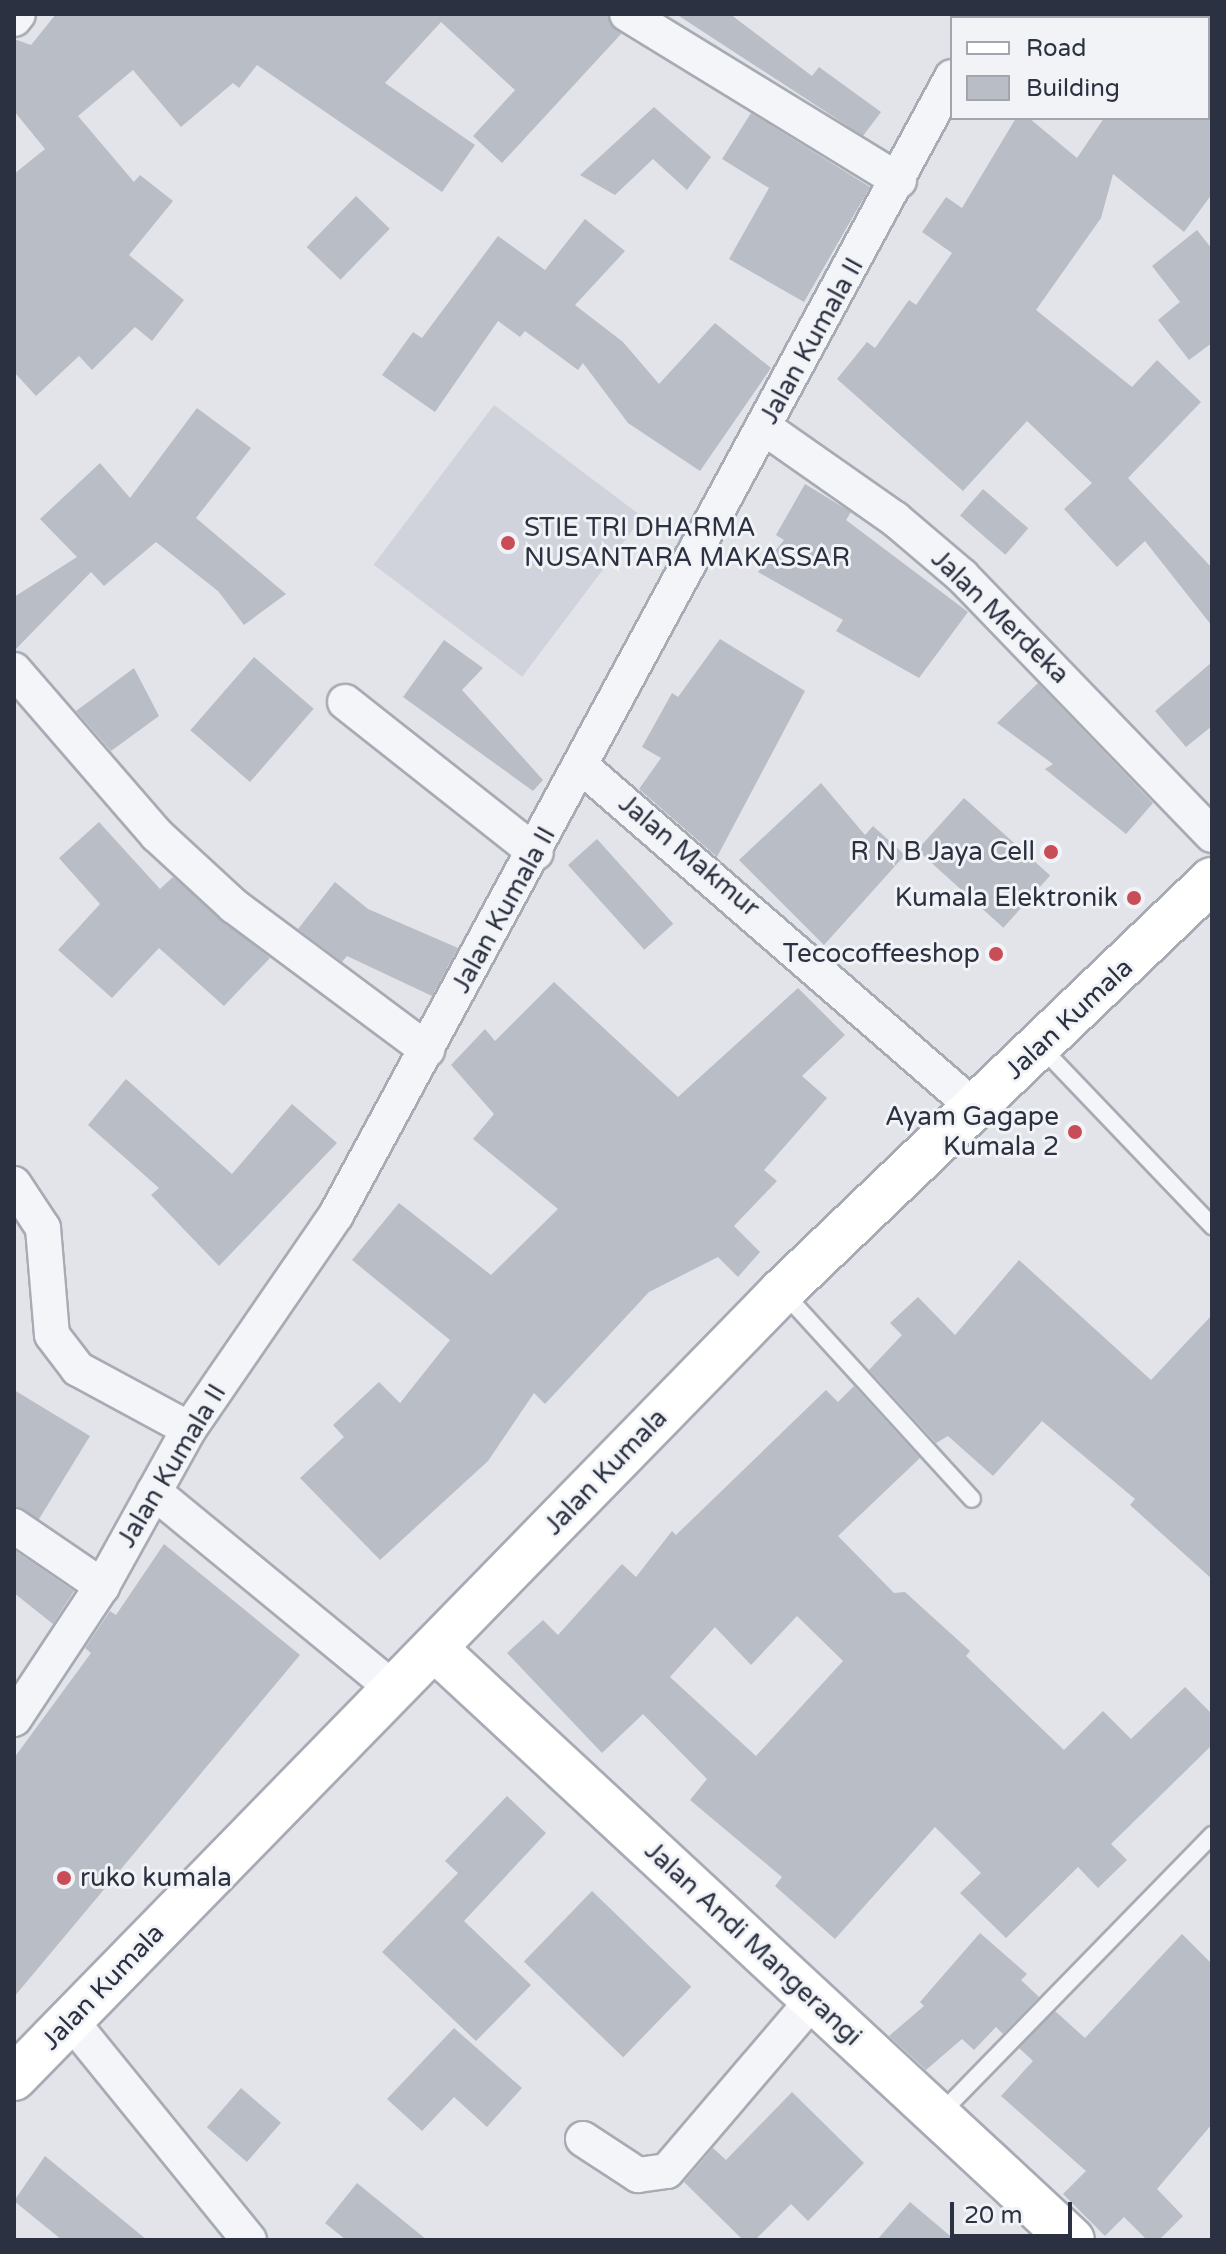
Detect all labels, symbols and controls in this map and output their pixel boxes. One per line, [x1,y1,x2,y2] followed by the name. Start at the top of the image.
[950,16,1210,120] legend
[1026,34,1086,63] text: Road
[1026,74,1120,103] text: Building
[754,253,870,429] street label: Jalan Kumala II
[524,512,850,574] place label: STIE TRI DHARMA NUSANTARA MAKASSAR
[499,534,517,552] marker: STIE TRI DHARMA NUSANTARA MAKASSAR
[925,544,1075,690] street label: Jalan Merdeka
[612,788,766,924] street label: Jalan Makmur
[446,822,562,998] street label: Jalan Kumala II
[850,836,1035,868] place label: R N B Jaya Cell
[1042,843,1060,861] marker: R N B Jaya Cell
[895,882,1118,914] place label: Kumala Elektronik
[1125,889,1143,907] marker: Kumala Elektronik
[783,938,980,970] place label: Tecocoffeeshop
[987,945,1005,963] marker: Tecocoffeeshop
[999,952,1139,1086] street label: Jalan Kumala
[885,1101,1059,1162] place label: Ayam Gagape Kumala 2
[1066,1123,1084,1141] marker: Ayam Gagape Kumala 2
[111,1379,233,1553] street label: Jalan Kumala II
[538,1402,674,1542] street label: Jalan Kumala
[638,1835,868,2053] street label: Jalan Andi Mangerangi
[80,1862,232,1894] place label: ruko kumala
[55,1869,73,1887] marker: ruko kumala
[35,1917,171,2057] street label: Jalan Kumala
[954,2186,1076,2236] scale bar
[964,2201,1022,2230] text: 20 m

